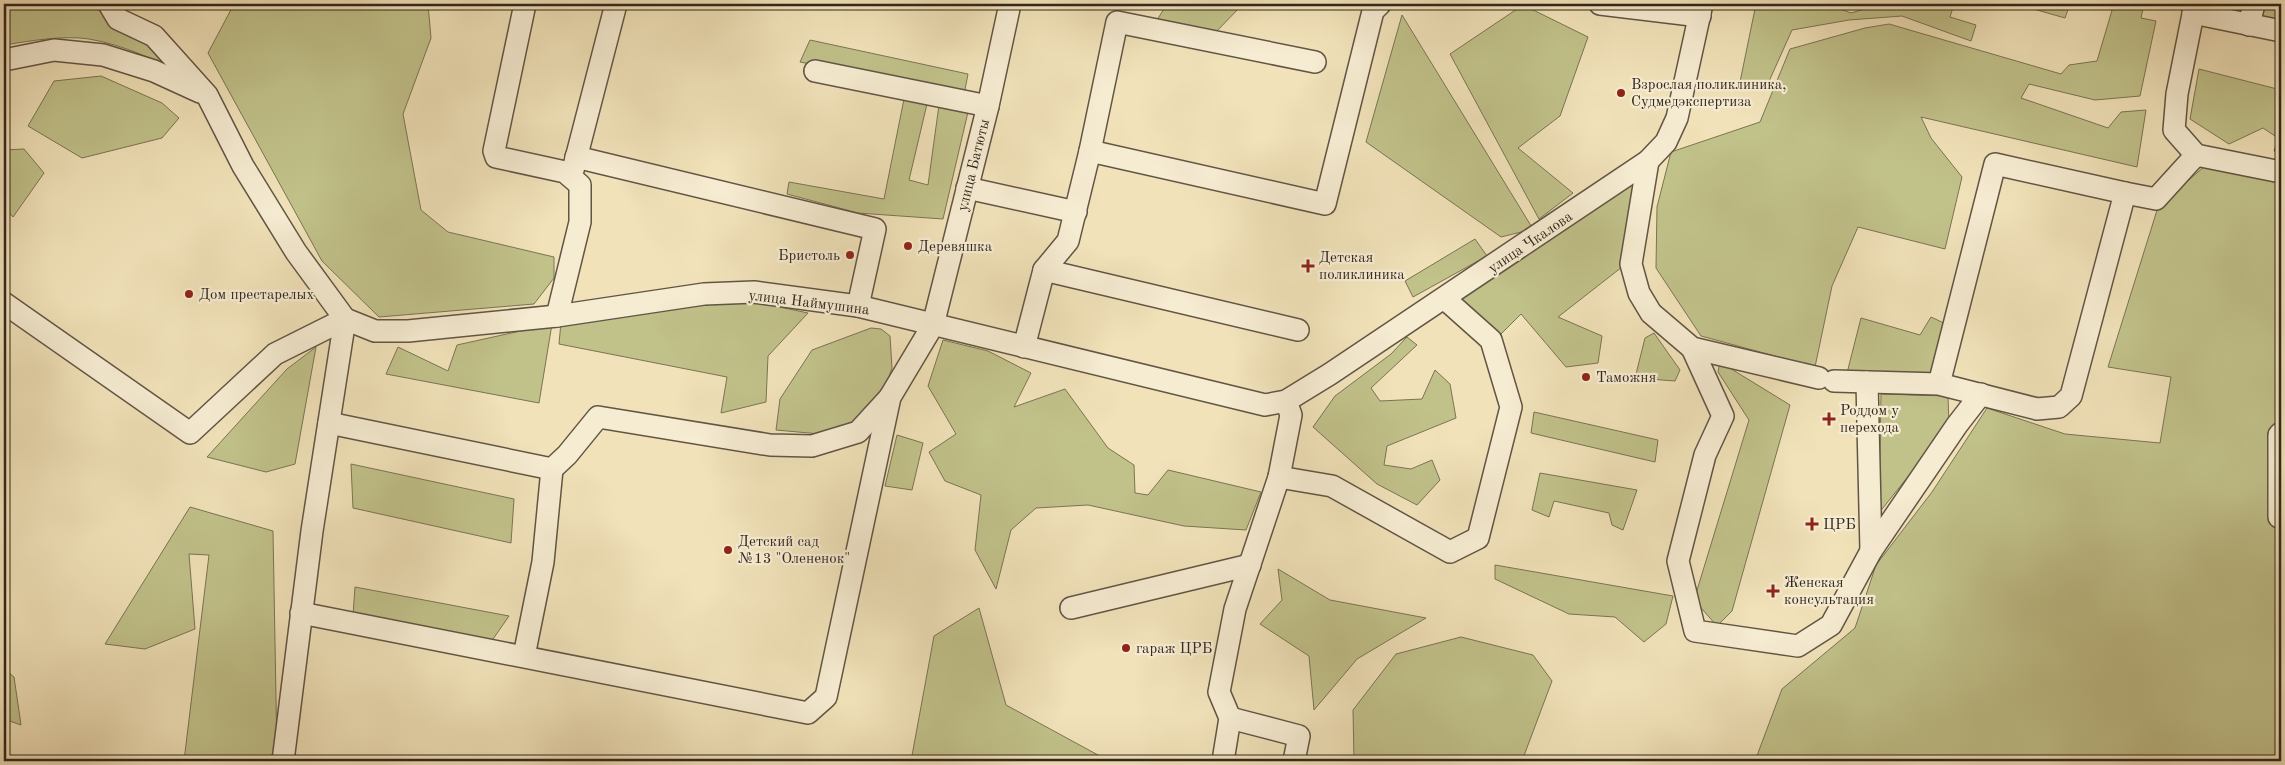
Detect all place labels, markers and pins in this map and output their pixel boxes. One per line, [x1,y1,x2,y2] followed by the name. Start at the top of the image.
[1631,78,1786,110] place label: Взрослая поликлиника, Судмедэкспертиза
[1615,87,1627,99] marker: Взрослая поликлиника, Судмедэкспертиза
[902,240,914,252] marker: Деревяшка
[918,240,993,255] place label: Деревяшка
[778,249,840,264] place label: Бристоль
[844,249,856,261] marker: Бристоль
[1319,251,1405,283] place label: Детская поликлиника
[1301,259,1315,273] marker: Детская поликлиника
[183,288,195,300] marker: Дом престарелых
[199,288,314,303] place label: Дом престарелых
[1580,371,1592,383] marker: Таможня
[1596,371,1656,386] place label: Таможня
[1840,404,1900,436] place label: Роддом у перехода
[1822,412,1836,426] marker: Роддом у перехода
[1805,517,1819,531] marker: ЦРБ
[1823,518,1856,533] place label: ЦРБ
[738,535,850,567] place label: Детский сад №13 "Олененок"
[722,544,734,556] marker: Детский сад №13 "Олененок"
[1784,576,1874,608] place label: Женская консультация
[1766,584,1780,598] marker: Женская консультация
[1120,642,1132,654] marker: гараж ЦРБ
[1136,642,1212,657] place label: гараж ЦРБ

